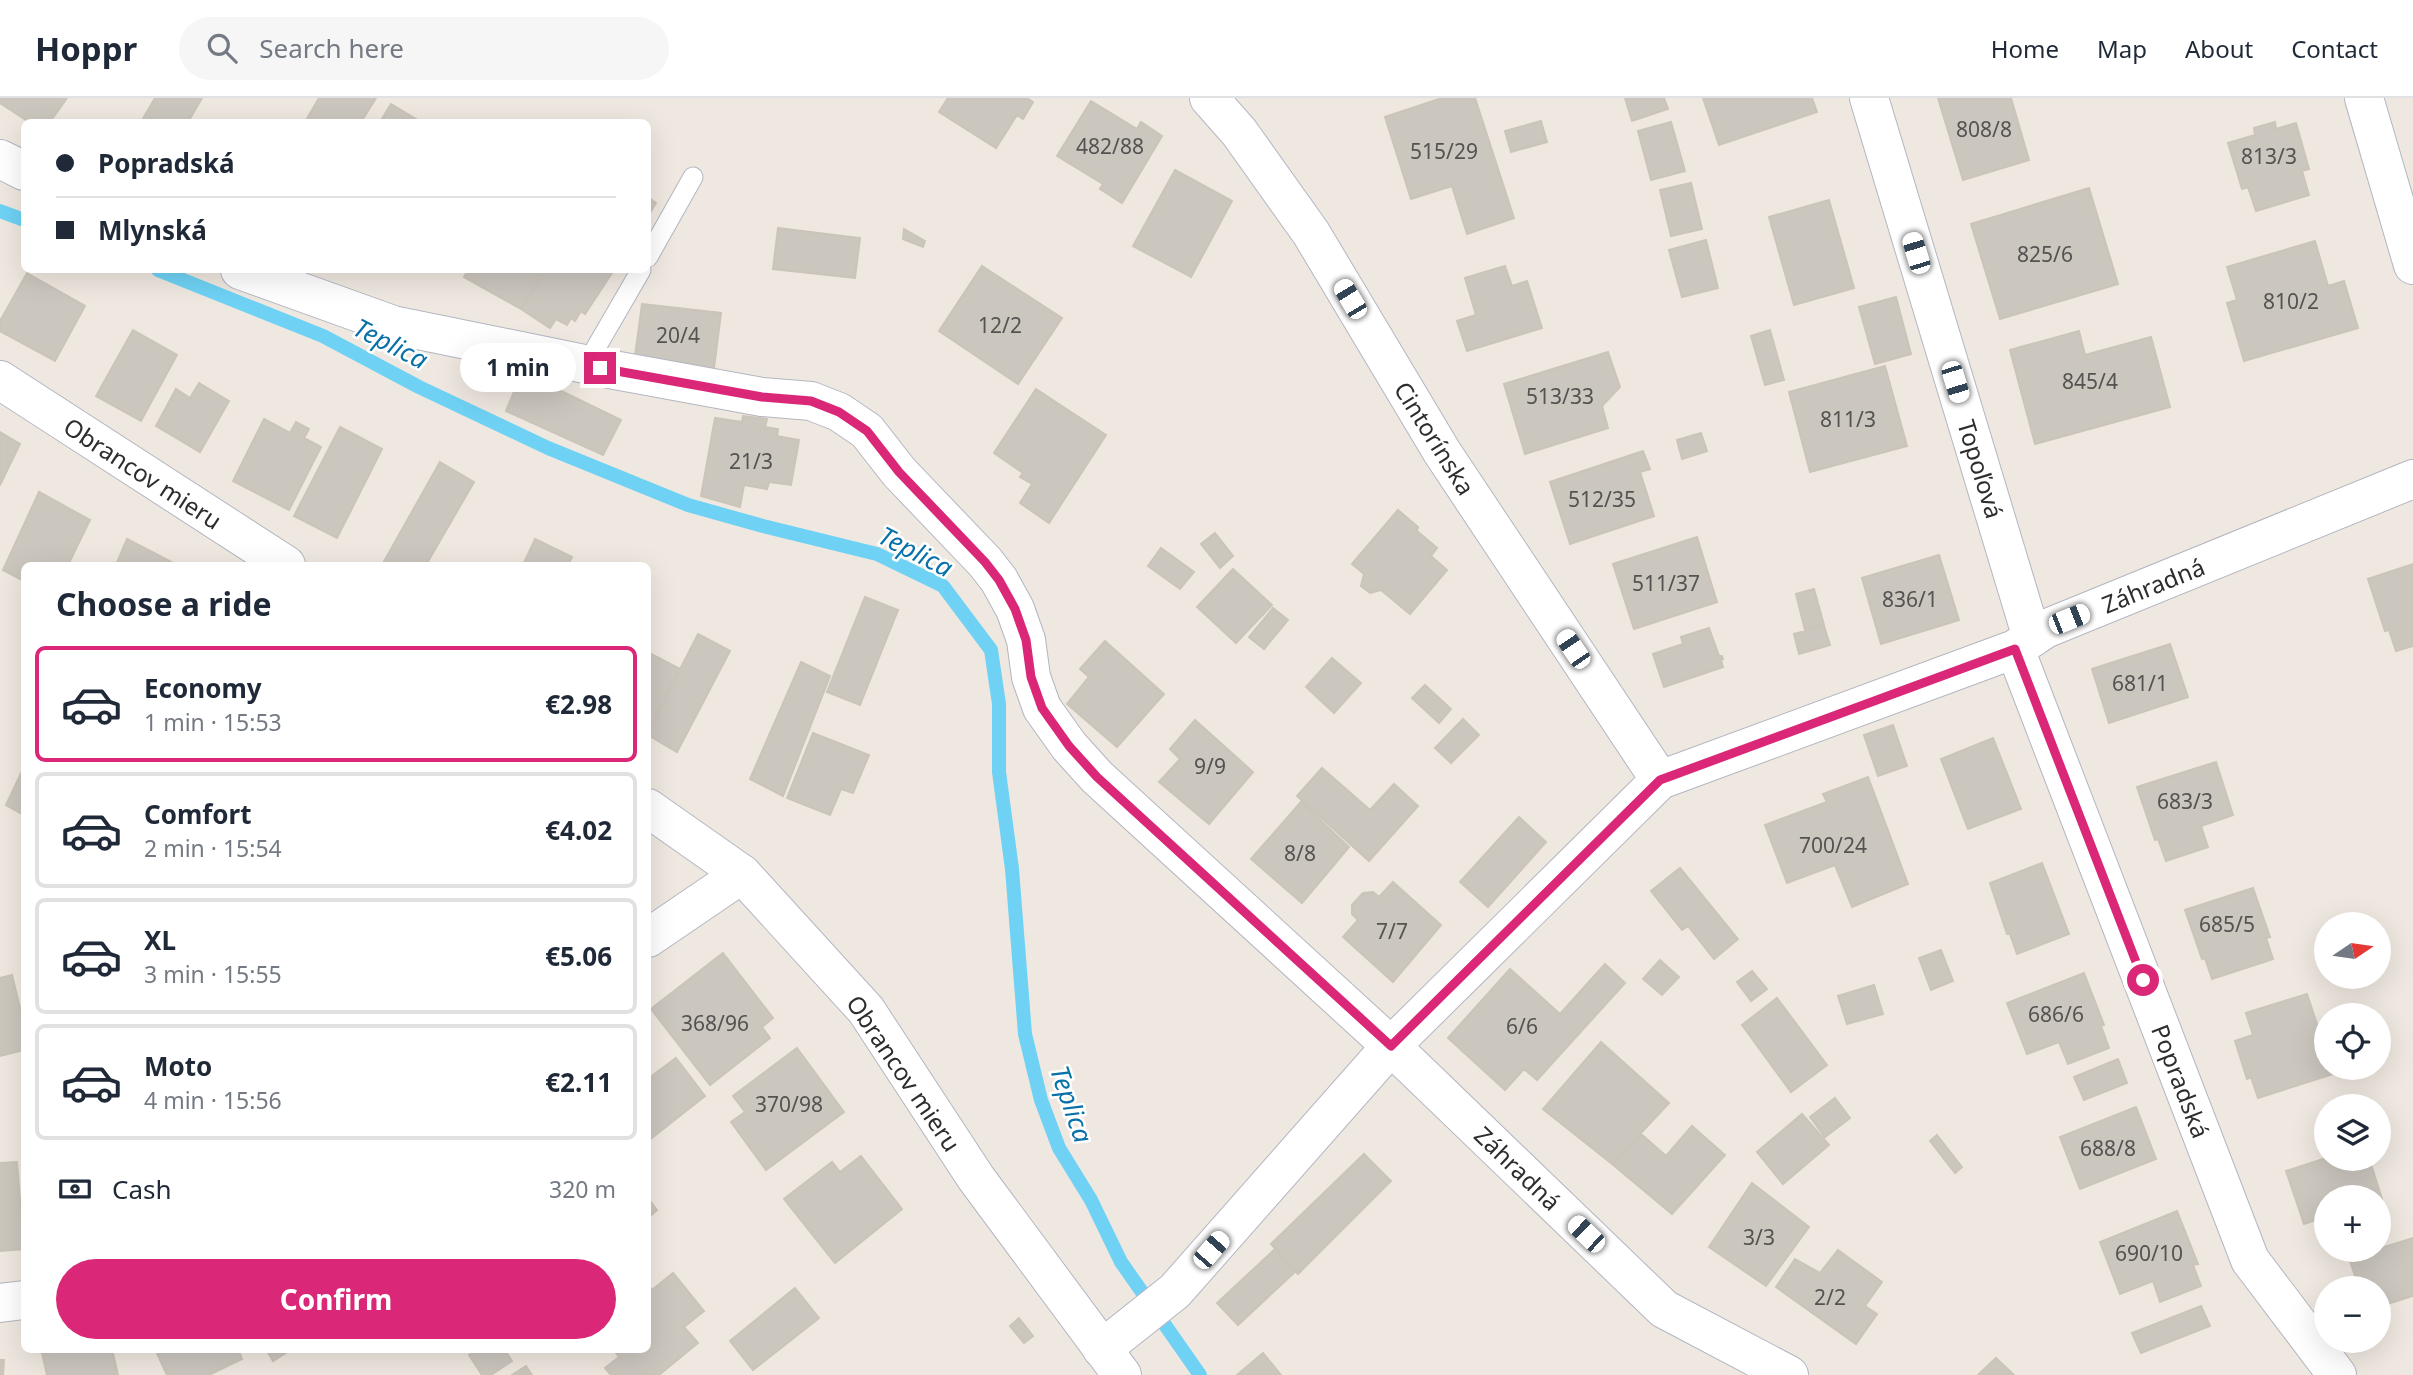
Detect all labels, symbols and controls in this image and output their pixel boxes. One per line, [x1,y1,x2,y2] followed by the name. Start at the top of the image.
[179,17,669,80] search box
[35,26,137,71] text: Hoppr
[203,29,241,67] icon: search
[259,30,404,66] text: Search here
[1991,32,2059,65] text: Home
[2097,32,2147,65] text: Map
[2185,32,2253,65] text: About
[2291,32,2378,65] text: Contact
[1956,115,2012,143] house number: 808/8
[1076,132,1144,160] house number: 482/88
[1410,137,1478,165] house number: 515/29
[2241,142,2297,170] house number: 813/3
[98,145,235,181] text: Popradská
[98,212,207,248] text: Mlynská
[1900,230,1933,276] car
[2017,240,2073,268] house number: 825/6
[1331,276,1370,322] car
[2263,287,2319,315] house number: 810/2
[348,309,435,377] water label: Teplica
[978,311,1022,339] house number: 12/2
[656,321,700,349] house number: 20/4
[460,344,576,392] callout: 1 min
[486,351,550,383] text: 1 min
[584,352,616,384] route end
[1939,359,1972,405] car
[2062,367,2118,395] house number: 845/4
[1387,375,1483,501] street label: Cintorínska
[1526,382,1594,410] house number: 513/33
[1820,405,1876,433] house number: 811/3
[58,410,228,536] street label: Obrancov mieru
[1950,416,2012,522] street label: Topoľová
[729,447,773,475] house number: 21/3
[1568,485,1636,513] house number: 512/35
[873,517,960,585] water label: Teplica
[2097,549,2209,621] street label: Záhradná
[1632,569,1700,597] house number: 511/37
[56,582,272,625] text: Choose a ride
[1882,585,1938,613] house number: 836/1
[2046,601,2093,637] car
[1553,626,1594,672] car
[2112,669,2168,697] house number: 681/1
[144,670,262,706] text: Economy
[60,673,123,736] icon: car
[545,686,612,722] text: €2.98
[144,706,282,738] text: 1 min · 15:53
[1194,752,1226,780] house number: 9/9
[2157,787,2213,815] house number: 683/3
[144,796,252,832] text: Comfort
[60,799,123,862] icon: car
[545,812,612,848] text: €4.02
[1799,831,1867,859] house number: 700/24
[144,832,282,864] text: 2 min · 15:54
[1284,839,1316,867] house number: 8/8
[2199,910,2255,938] house number: 685/5
[2314,912,2390,989] north arrow
[2314,912,2391,1353] map controls
[1376,917,1408,945] house number: 7/7
[144,922,176,958] text: XL
[60,925,123,988] icon: car
[545,938,612,974] text: €5.06
[144,958,282,990] text: 3 min · 15:55
[2127,964,2159,996] route start
[839,988,969,1158] street label: Obrancov mieru
[2028,1000,2084,1028] house number: 686/6
[2314,1003,2391,1080] button: locate
[681,1009,749,1037] house number: 368/96
[1506,1012,1538,1040] house number: 6/6
[2144,1019,2218,1143] street label: Popradská
[144,1048,212,1084] text: Moto
[60,1051,123,1114] icon: car
[1042,1061,1102,1148] water label: Teplica
[545,1064,612,1100] text: €2.11
[144,1084,282,1116] text: 4 min · 15:56
[755,1090,823,1118] house number: 370/98
[2314,1094,2391,1171] button: layers
[1468,1119,1568,1217] street label: Záhradná
[2080,1134,2136,1162] house number: 688/8
[56,1170,94,1208] icon: cash
[112,1171,172,1207] text: Cash
[549,1173,616,1205] text: 320 m
[2314,1185,2391,1262] button: +
[1564,1212,1609,1256] car
[1743,1223,1775,1251] house number: 3/3
[1190,1227,1233,1273] car
[2115,1239,2183,1267] house number: 690/10
[56,1259,616,1339] button: Confirm
[2314,1276,2391,1353] button: −
[1814,1283,1846,1311] house number: 2/2

